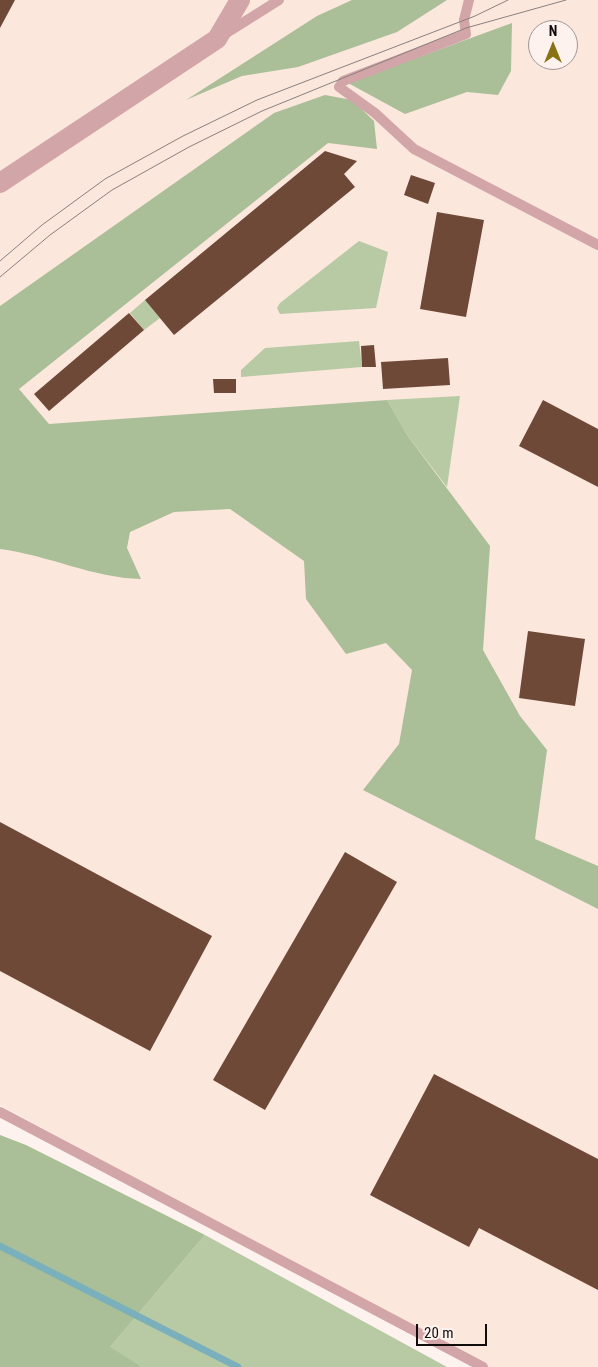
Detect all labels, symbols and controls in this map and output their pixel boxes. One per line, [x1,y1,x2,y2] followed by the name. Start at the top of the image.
[528,20,578,70] north arrow
[549,23,557,39] text: N
[418,1314,489,1346] scale bar
[424,1324,454,1342] text: 20 m

